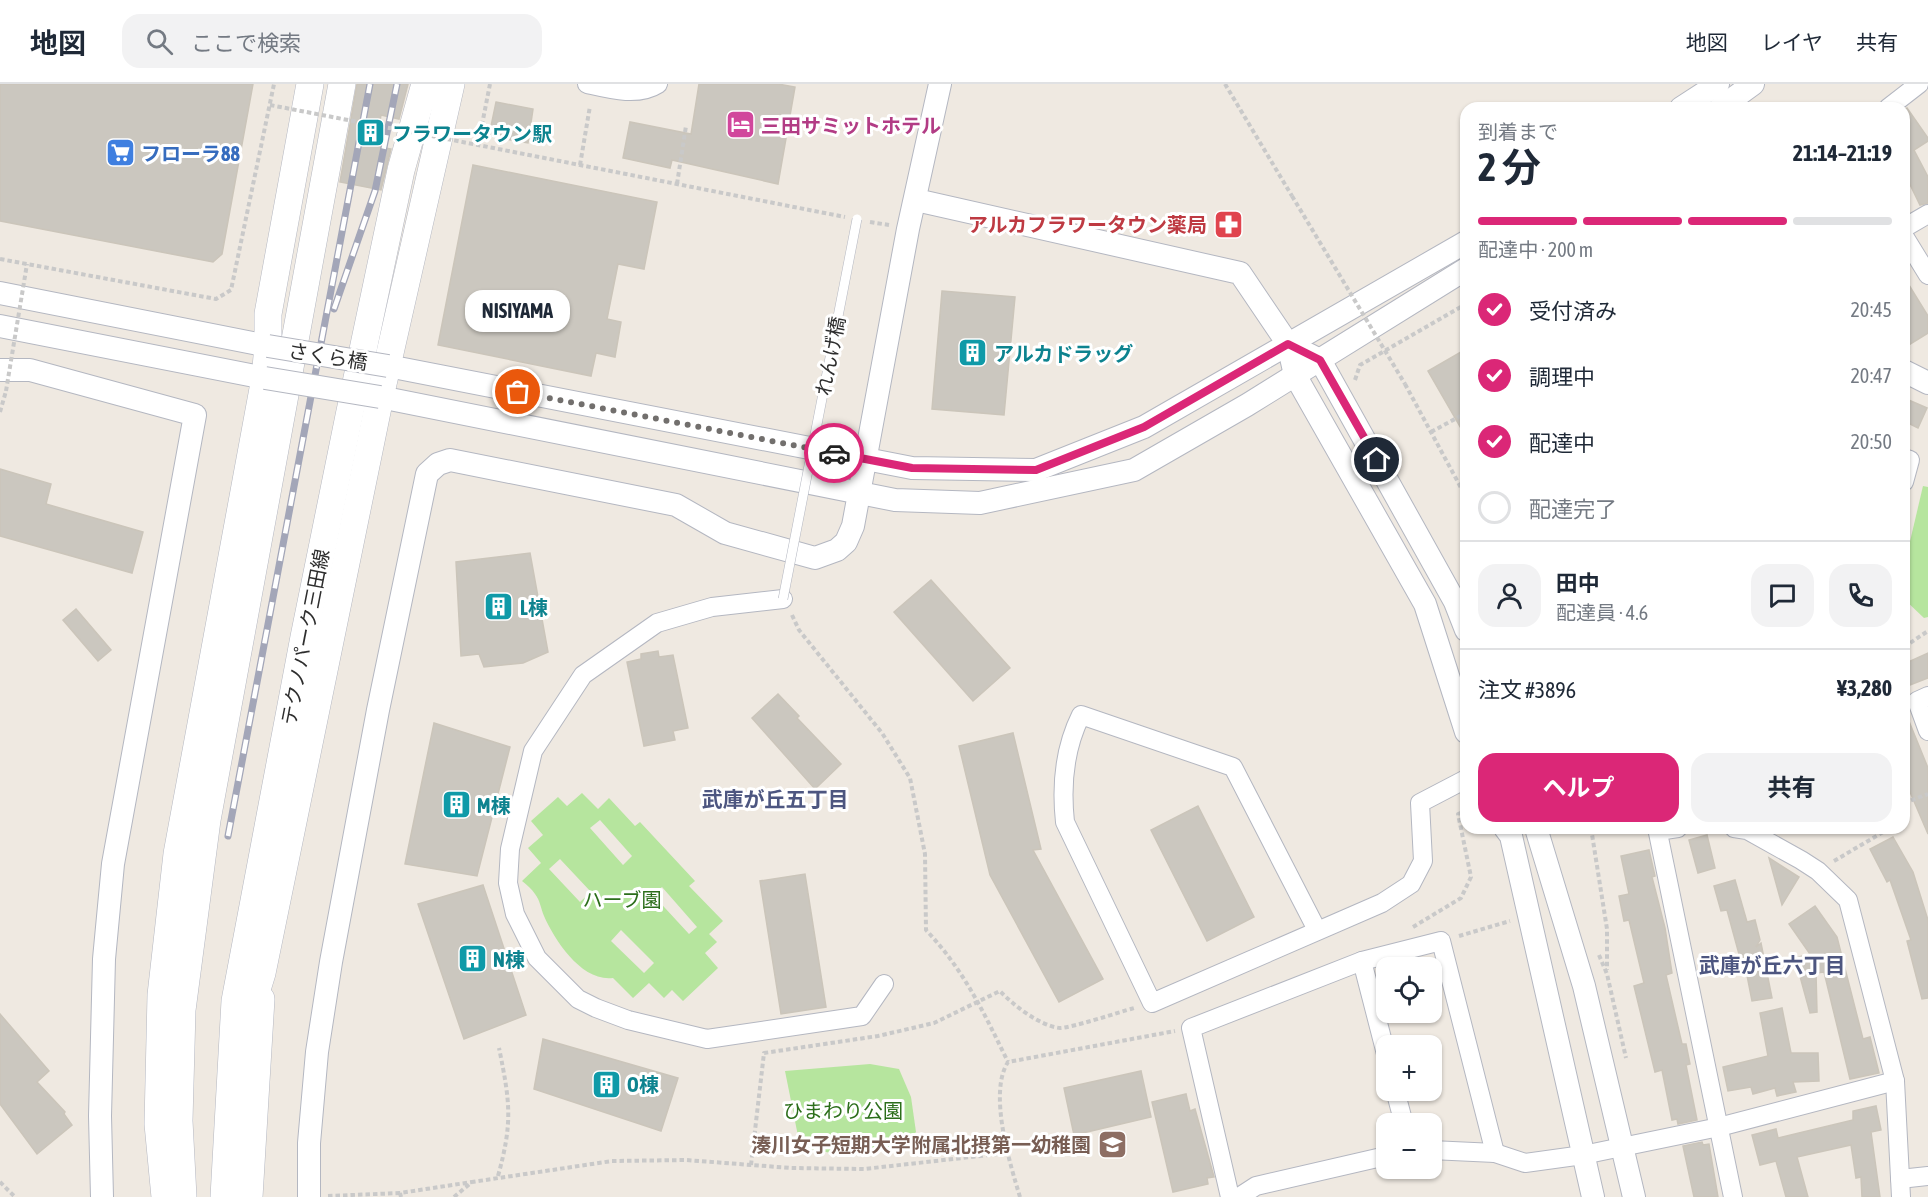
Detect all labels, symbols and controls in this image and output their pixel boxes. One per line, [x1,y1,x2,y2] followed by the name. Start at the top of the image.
[122,14,542,68] search box
[143,25,176,58] icon: search
[30,27,86,59] text: 地図
[191,30,301,56] text: ここで検索
[1686,30,1728,54] text: 地図
[1761,30,1823,54] text: レイヤ
[1856,30,1898,54] text: 共有
[724,109,756,141] hotel icon: 三田サミットホテル
[761,114,941,137] place label: 三田サミットホテル
[355,117,387,149] building icon: フラワータウン駅
[1478,120,1558,143] text: 到着まで
[392,122,552,145] place label: フラワータウン駅
[104,137,136,169] supermarket icon: フローラ88
[1793,140,1892,166] text: 21:14–21:19
[141,142,240,165] place label: フローラ88
[1478,145,1541,189] text: 2 分
[1212,208,1244,240] pharmacy icon: アルカフラワータウン薬局
[968,213,1207,236] place label: アルカフラワータウン薬局
[1478,238,1593,261] text: 配達中 · 200 m
[466,290,570,332] callout: NISIYAMA
[1478,293,1511,326] icon: check
[1529,298,1617,324] text: 受付済み
[1850,298,1892,321] text: 20:45
[482,299,553,322] text: NISIYAMA
[811,315,849,397] street label: れんげ橋
[957,337,989,369] building icon: アルカドラッグ
[287,338,369,374] street label: さくら橋
[994,342,1133,365] place label: アルカドラッグ
[1478,359,1511,392] icon: check
[1529,364,1595,390] text: 調理中
[1850,364,1892,387] text: 20:47
[492,366,543,417] pin
[501,375,534,408] icon: bag
[804,423,864,483] courier
[1478,425,1511,458] icon: check
[1529,430,1595,456] text: 配達中
[1850,430,1892,453] text: 20:50
[1351,434,1402,485] pin
[818,437,851,470] icon: car
[1360,443,1393,476] icon: home
[1529,496,1617,522] text: 配達完了
[277,547,333,727] street label: テクノパーク三田線
[1478,564,1541,627] button: person
[1751,564,1814,627] button: chat
[1829,564,1892,627] button: phone
[1556,570,1600,596] text: 田中
[483,591,515,623] building icon: L棟
[520,596,548,619] place label: L棟
[1556,601,1648,624] text: 配達員 · 4.6
[1837,675,1892,701] text: ¥3,280
[1478,677,1576,703] text: 注文 #3896
[1478,753,1679,822] button: ヘルプ
[1691,753,1892,822] button: 共有
[702,787,849,811] district label: 武庫が丘五丁目
[440,789,472,821] building icon: M棟
[477,794,510,817] place label: M棟
[583,888,661,911] park label: ハーブ園
[456,943,488,975] building icon: N棟
[493,948,525,971] place label: N棟
[1699,953,1846,977] district label: 武庫が丘六丁目
[1376,957,1442,1179] map controls
[1376,957,1442,1023] button: locate
[1376,1035,1442,1101] button: +
[590,1068,622,1100] building icon: O棟
[627,1073,659,1096] place label: O棟
[783,1099,903,1122] park label: ひまわり公園
[1376,1113,1442,1179] button: −
[1096,1128,1128,1160] school or university icon: 湊川女子短期大学附属北摂第一幼稚園
[751,1133,1091,1156] place label: 湊川女子短期大学附属北摂第一幼稚園

